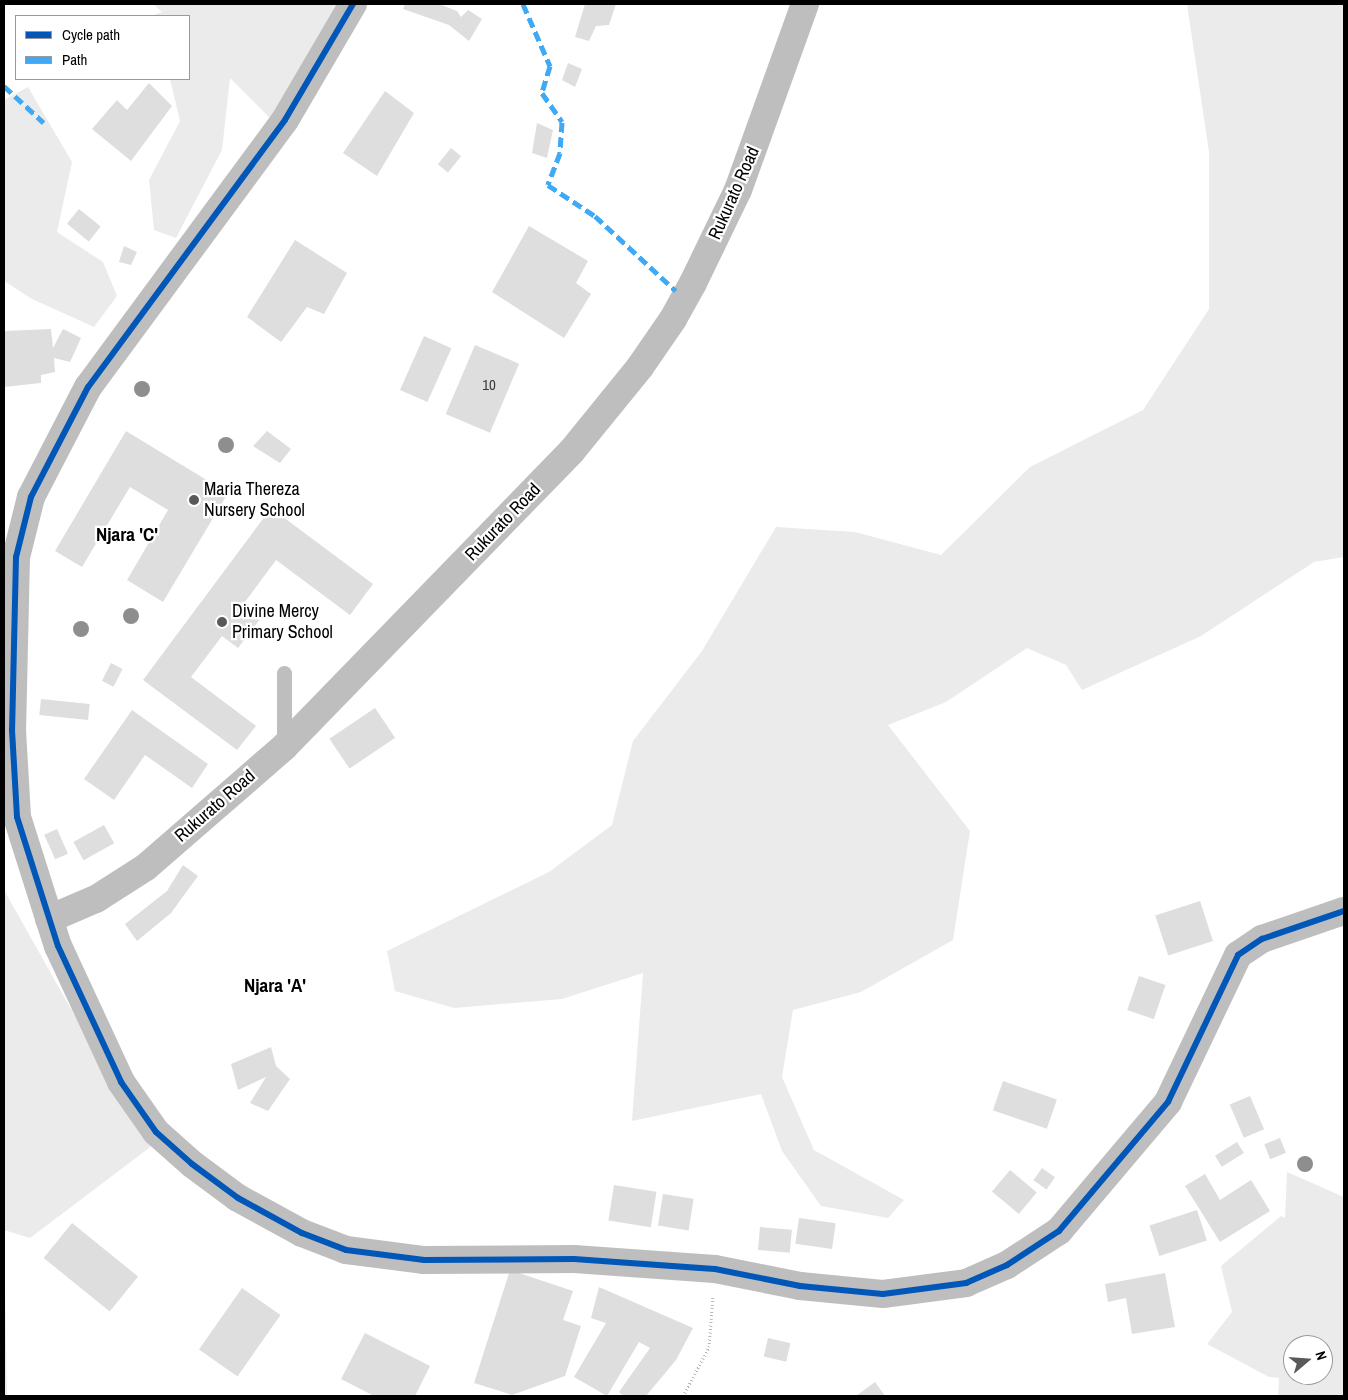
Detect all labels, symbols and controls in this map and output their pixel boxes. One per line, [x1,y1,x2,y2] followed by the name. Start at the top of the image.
[15,15,190,80] legend
[62,24,120,45] text: Cycle path
[62,49,87,70] text: Path
[704,143,764,243] street label: Rukurato Road
[482,376,496,394] house number: 10
[204,479,305,522] place label: Maria Thereza Nursery School
[461,479,545,565] street label: Rukurato Road
[188,494,200,506] marker: Maria Thereza Nursery School
[96,524,158,546] district label: Njara 'C'
[232,601,333,644] place label: Divine Mercy Primary School
[216,616,228,628] marker: Divine Mercy Primary School
[170,765,260,847] street label: Rukurato Road
[244,975,306,997] district label: Njara 'A'
[1283,1335,1333,1385] north arrow
[1311,1349,1331,1362] text: N

